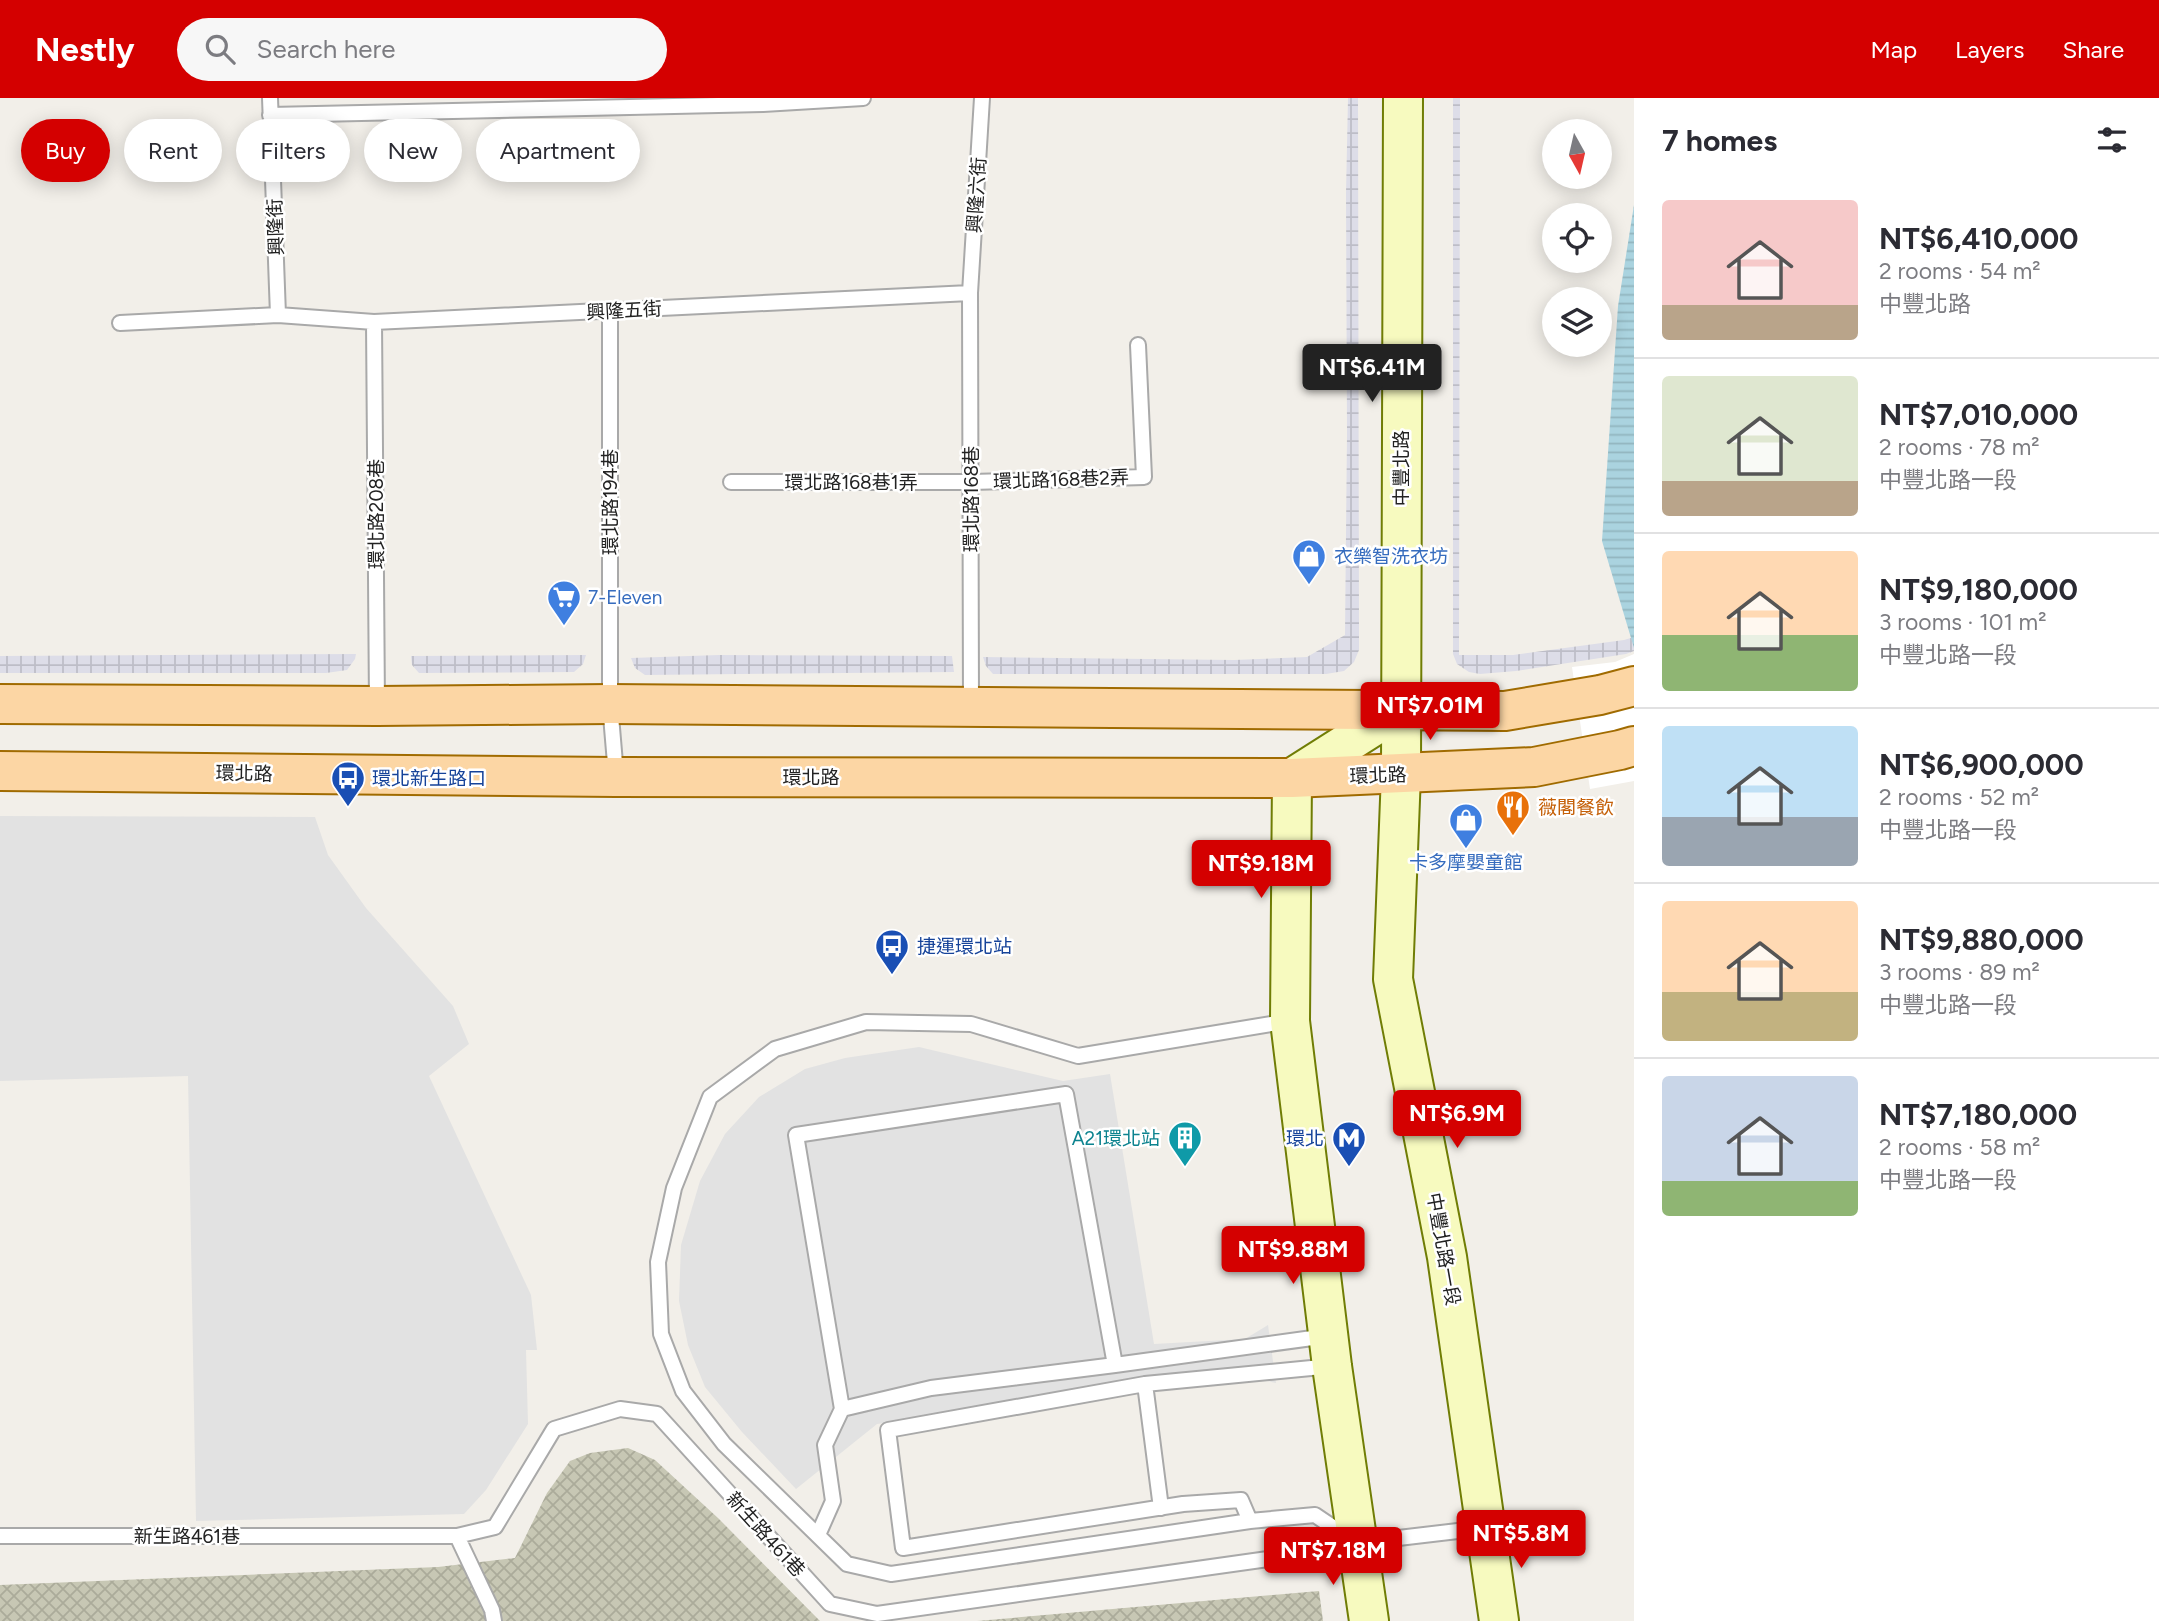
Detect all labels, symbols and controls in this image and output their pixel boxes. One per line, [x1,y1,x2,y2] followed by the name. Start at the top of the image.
[177,18,667,81] search box
[35,30,135,69] text: Nestly
[201,30,239,68] icon: search
[257,33,395,65] text: Search here
[1870,35,1917,64] text: Map
[1955,35,2024,64] text: Layers
[2062,35,2124,64] text: Share
[21,119,110,182] chip: Buy
[124,119,222,182] chip: Rent
[236,119,350,182] chip: Filters
[364,119,462,182] chip: New
[476,119,640,182] chip: Apartment
[1542,119,1612,189] north arrow
[1542,119,1612,357] map controls
[2093,121,2131,159] icon: filters
[1662,122,1777,159] text: 7 homes
[962,156,991,234] street label: 興隆六街
[263,198,288,256] street label: 興隆街
[1542,203,1612,273] button: locate
[1879,220,2079,257] text: NT$6,410,000
[1718,228,1802,312] icon: home
[1879,257,2041,285] text: 2 rooms · 54 m²
[1542,287,1612,357] button: layers
[1879,290,1971,318] text: 中豐北路
[585,297,663,324] street label: 興隆五街
[1300,344,1444,404] pin: NT$6.41M
[1319,353,1425,381] text: NT$6.41M
[1879,396,2078,433] text: NT$7,010,000
[1718,404,1802,488] icon: home
[1390,430,1413,506] street label: 中豐北路
[1879,433,2040,461] text: 2 rooms · 78 m²
[960,446,983,552] street label: 環北路168巷
[599,449,622,555] street label: 環北路194巷
[365,459,388,569] street label: 環北路208巷
[993,466,1129,493] street label: 環北路168巷2弄
[1879,466,2017,494] text: 中豐北路一段
[784,471,918,494] street label: 環北路168巷1弄
[1290,537,1328,586] shop icon: 衣樂智洗衣坊
[1334,545,1448,568] place label: 衣樂智洗衣坊
[1879,571,2078,608] text: NT$9,180,000
[545,578,583,627] supermarket icon: 7-Eleven
[1718,579,1802,663] icon: home
[588,586,662,609] place label: 7-Eleven
[1879,608,2046,636] text: 3 rooms · 101 m²
[1879,641,2017,669] text: 中豐北路一段
[1358,682,1502,742] pin: NT$7.01M
[1377,691,1483,719] text: NT$7.01M
[1879,746,2084,783] text: NT$6,900,000
[1718,754,1802,838] icon: home
[329,759,367,808] bus stop icon: 環北新生路口
[215,762,273,785] street label: 環北路
[1349,763,1407,788] street label: 環北路
[782,766,840,789] street label: 環北路
[372,767,486,790] place label: 環北新生路口
[1879,783,2039,811] text: 2 rooms · 52 m²
[1494,788,1532,837] restaurant icon: 薇閣餐飲
[1538,796,1614,819] place label: 薇閣餐飲
[1447,801,1485,850] shop icon: 卡多摩嬰童館
[1879,816,2017,844] text: 中豐北路一段
[1189,840,1333,900] pin: NT$9.18M
[1208,849,1314,877] text: NT$9.18M
[1409,851,1523,874] place label: 卡多摩嬰童館
[1879,921,2084,958] text: NT$9,880,000
[873,927,911,976] bus stop icon: 捷運環北站
[1718,929,1802,1013] icon: home
[917,935,1012,958] place label: 捷運環北站
[1879,958,2040,986] text: 3 rooms · 89 m²
[1879,991,2017,1019] text: 中豐北路一段
[1392,1090,1522,1150] pin: NT$6.9M
[1879,1096,2077,1133] text: NT$7,180,000
[1409,1099,1505,1127] text: NT$6.9M
[1718,1104,1802,1188] icon: home
[1166,1119,1204,1168] building icon: A21環北站
[1330,1119,1368,1168] metro station icon: 環北
[1072,1127,1160,1150] place label: A21環北站
[1286,1127,1324,1150] place label: 環北
[1879,1133,2040,1161] text: 2 rooms · 58 m²
[1879,1166,2017,1194] text: 中豐北路一段
[1422,1191,1465,1307] street label: 中豐北路一段
[1221,1226,1365,1286] pin: NT$9.88M
[1238,1235,1348,1263] text: NT$9.88M
[721,1487,810,1582] street label: 新生路461巷
[1456,1510,1586,1570] pin: NT$5.8M
[1473,1519,1569,1547] text: NT$5.8M
[134,1525,240,1548] street label: 新生路461巷
[1261,1528,1405,1587] pin: NT$7.18M
[1280,1536,1386,1564] text: NT$7.18M

